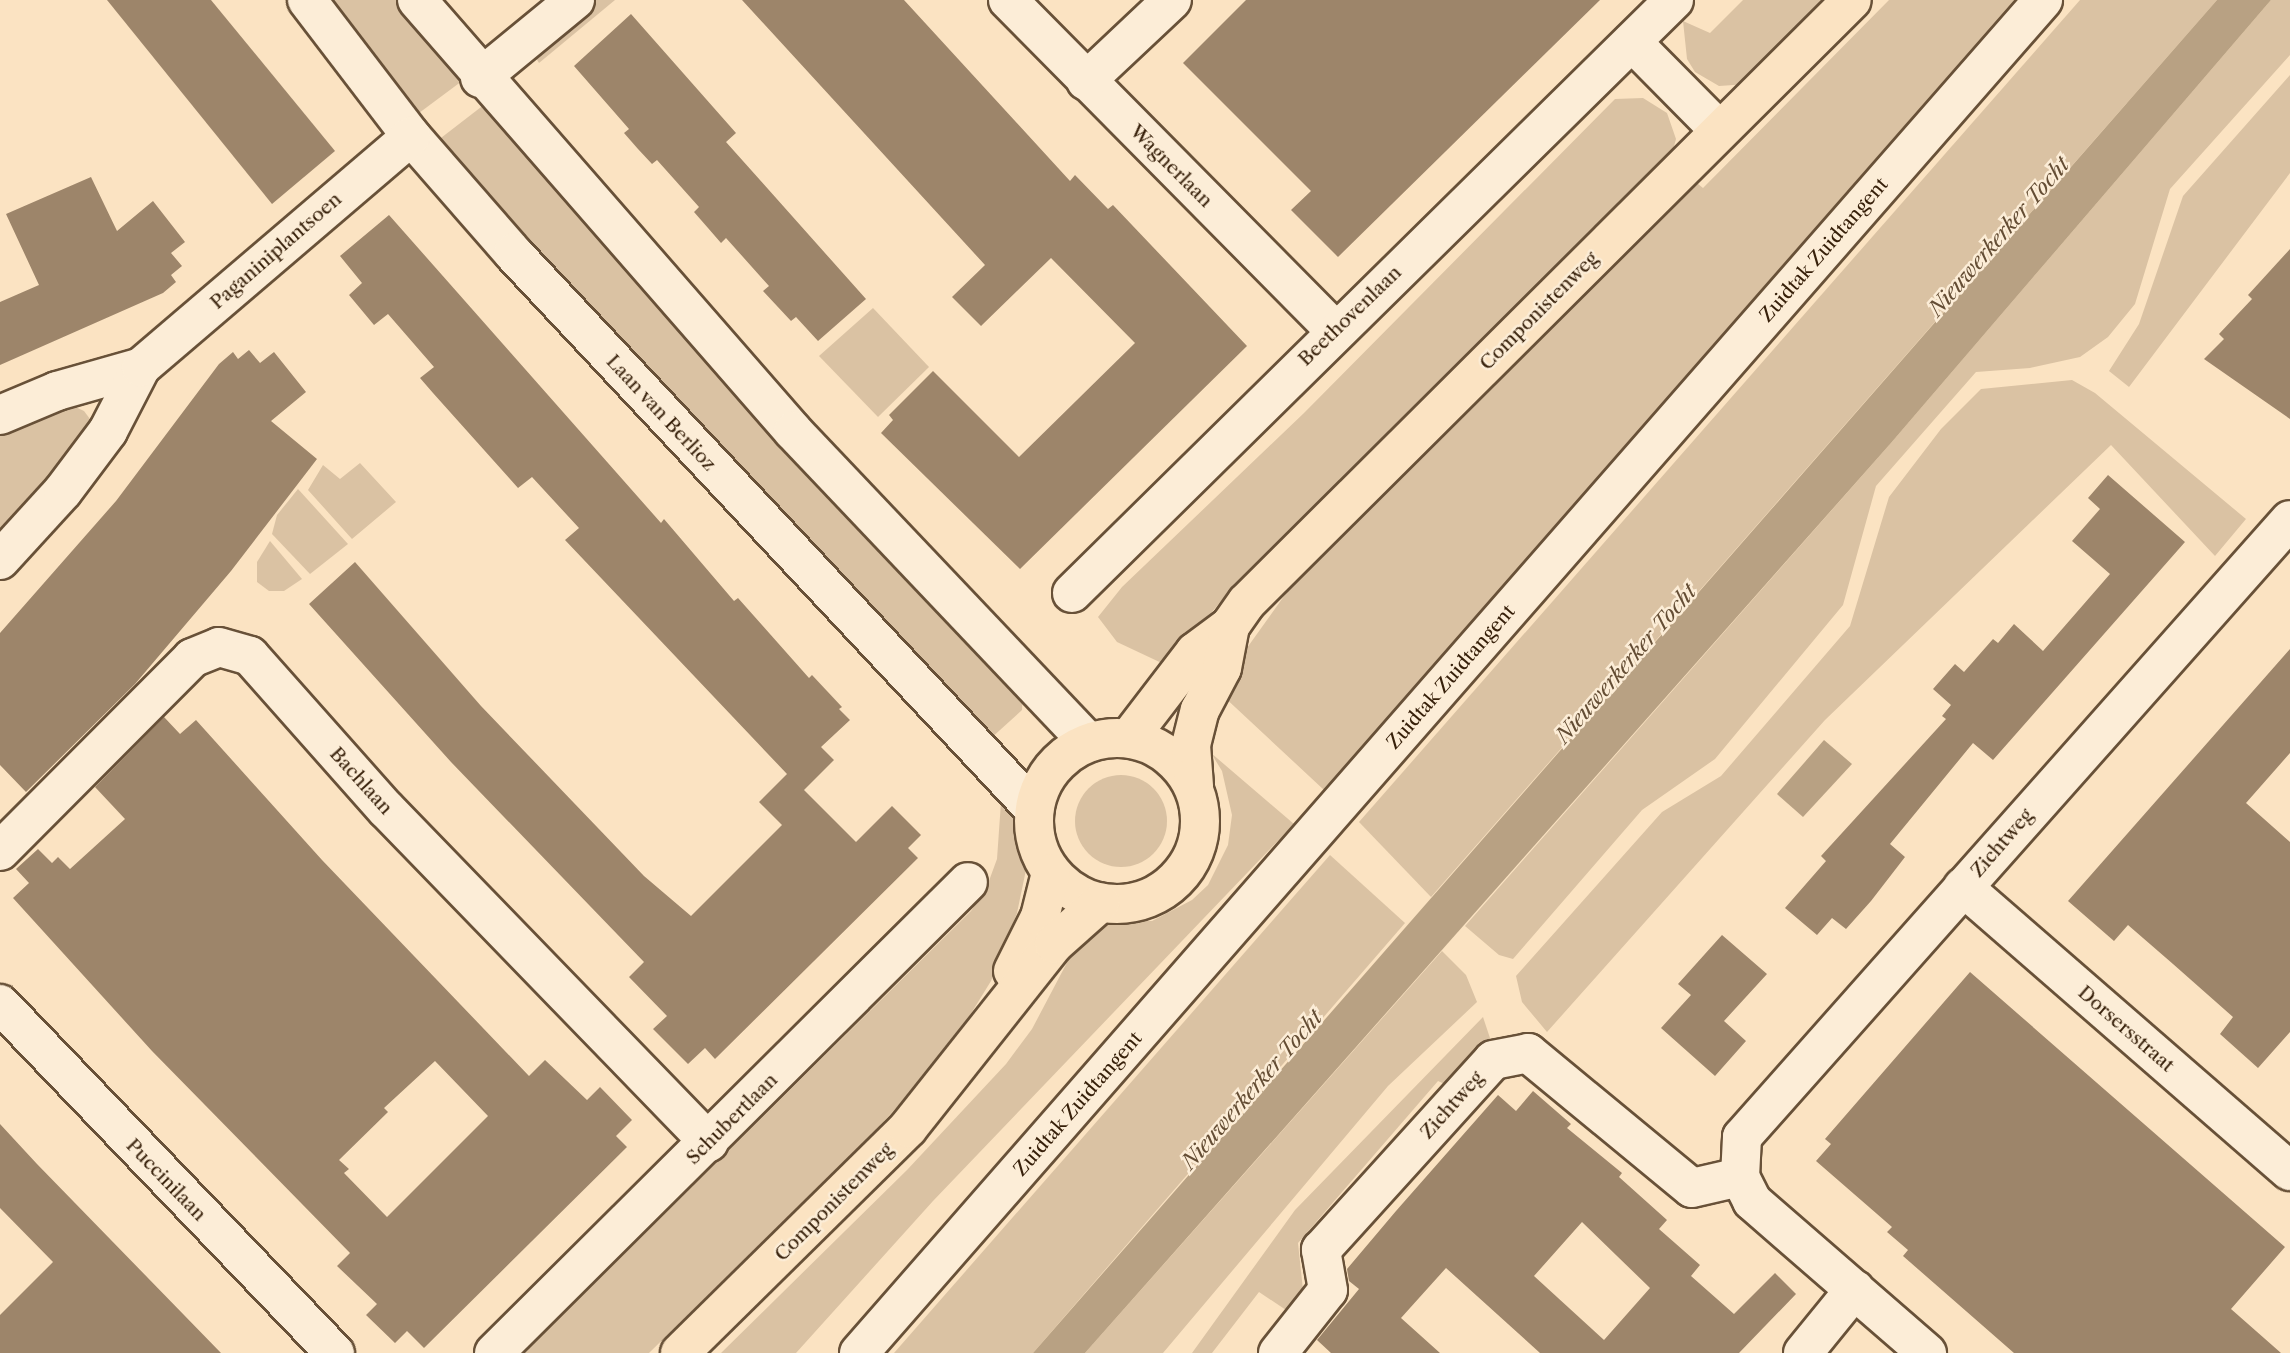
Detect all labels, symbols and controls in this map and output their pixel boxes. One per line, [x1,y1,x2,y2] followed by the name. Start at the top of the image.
[1125,120,1217,212] street label: Wagnerlaan
[1923,152,2075,322] water label: Nieuwerkerker Tocht
[1755,173,1893,327] street label: Zuidtak Zuidtangent
[206,188,346,314] street label: Paganiniplantsoen
[1475,247,1603,375] street label: Componistenweg
[1294,261,1406,371] street label: Beethovenlaan
[601,350,721,476] street label: Laan van Berlioz
[1550,579,1702,749] water label: Nieuwerkerker Tocht
[1382,600,1520,754] street label: Zuidtak Zuidtangent
[325,743,397,819] street label: Bachlaan
[1966,804,2038,882] street label: Zichtweg
[2073,981,2179,1077] street label: Dorsersstraat
[1176,1005,1328,1175] water label: Nieuwerkerker Tocht
[1009,1027,1147,1181] street label: Zuidtak Zuidtangent
[1416,1066,1488,1144] street label: Zichtweg
[682,1069,782,1169] street label: Schubertlaan
[121,1134,211,1226] street label: Puccinilaan
[770,1138,898,1266] street label: Componistenweg

